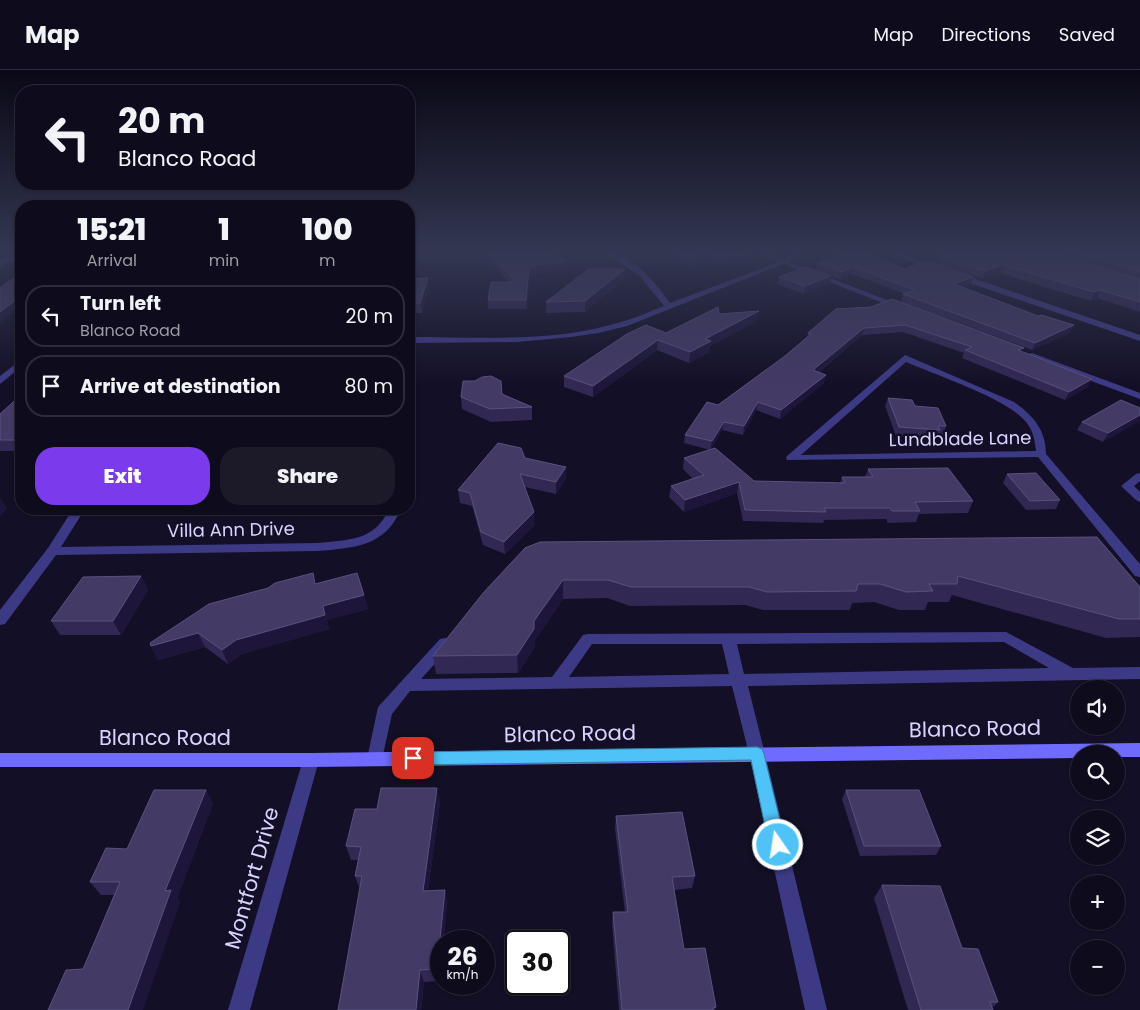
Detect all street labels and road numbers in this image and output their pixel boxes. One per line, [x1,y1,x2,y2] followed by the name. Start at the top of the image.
[889,425,1031,452] street label: Lundblade Lane
[167,516,295,543] street label: Villa Ann Drive
[909,713,1041,744] street label: Blanco Road
[504,718,636,749] street label: Blanco Road
[99,723,231,752] street label: Blanco Road
[217,803,286,952] street label: Montfort Drive

